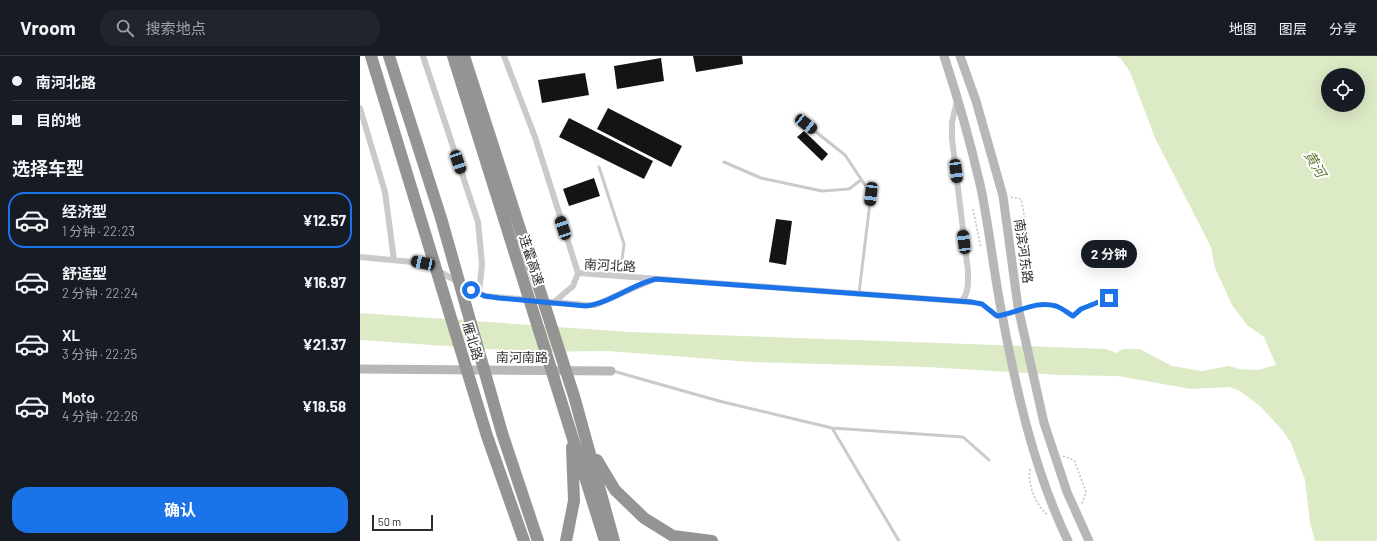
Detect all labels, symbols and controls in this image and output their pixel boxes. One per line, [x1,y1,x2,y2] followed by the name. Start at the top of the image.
[100,10,380,46] search box
[20,16,76,39] text: Vroom
[114,17,136,39] icon: search
[146,19,206,37] text: 搜索地点
[1229,20,1257,37] text: 地图
[1279,20,1307,37] text: 图层
[1329,20,1357,37] text: 分享
[1321,68,1365,112] map controls
[1321,68,1365,112] button: locate
[36,73,96,91] text: 南河北路
[36,111,81,129] text: 目的地
[793,112,819,136] car
[1301,147,1331,183] water label: 黄河
[448,149,468,175] car
[12,157,84,179] text: 选择车型
[949,158,963,184] car
[864,181,878,207] car
[14,202,50,238] icon: car
[62,202,107,220] text: 经济型
[302,211,346,229] text: ¥12.57
[554,215,572,241] car
[1012,218,1036,284] street label: 南滨河东路
[62,223,135,239] text: 1 分钟 · 22:23
[957,229,971,255] car
[516,233,548,287] street label: 连霍高速
[1081,240,1137,268] callout: 2 分钟
[1091,246,1127,262] text: 2 分钟
[410,255,436,271] car
[584,256,636,274] street label: 南河北路
[14,264,50,300] icon: car
[62,264,107,282] text: 舒适型
[303,273,346,291] text: ¥16.97
[462,281,480,299] route start
[62,285,138,301] text: 2 分钟 · 22:24
[1100,289,1118,307] route end
[460,320,486,362] street label: 雁北路
[14,326,50,362] icon: car
[62,326,80,344] text: XL
[302,335,346,353] text: ¥21.37
[62,346,137,362] text: 3 分钟 · 22:25
[496,349,548,365] street label: 南河南路
[14,388,50,424] icon: car
[62,388,95,406] text: Moto
[302,397,346,415] text: ¥18.58
[62,408,138,424] text: 4 分钟 · 22:26
[12,487,348,533] button: 确认
[372,513,433,532] scale bar
[378,515,401,528] text: 50 m

